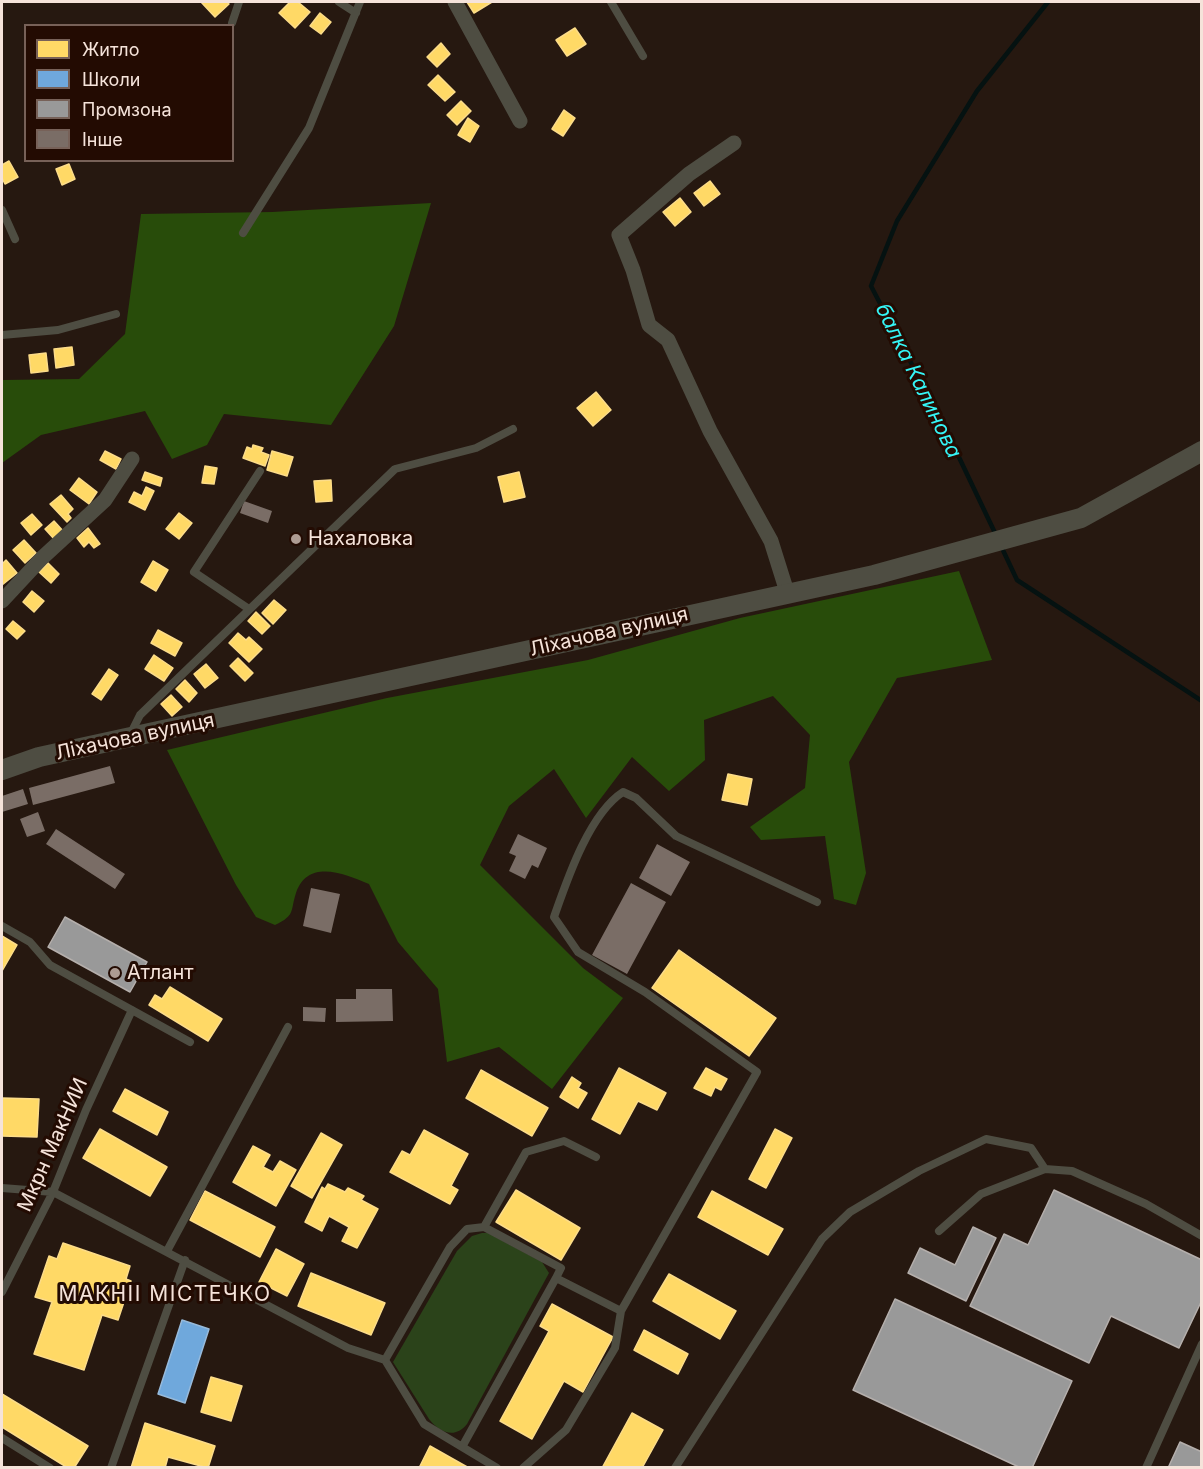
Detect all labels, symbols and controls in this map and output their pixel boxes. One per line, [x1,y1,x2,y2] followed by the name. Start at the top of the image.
[24,24,234,162] legend
[82,39,139,60] text: Житло
[82,69,140,90] text: Школи
[82,99,172,120] text: Промзона
[82,129,123,150] text: Інше
[870,300,966,462] water label: балка Калинова
[308,527,413,551] place label: Нахаловка
[289,532,303,546] marker: Нахаловка
[528,602,690,662] street label: Ліхачова вулиця
[53,708,217,766] street label: Ліхачова вулиця
[127,961,194,985] place label: Атлант
[108,966,122,980] marker: Атлант
[13,1074,93,1216] street label: Мкрн МакНИИ
[58,1282,272,1308] district label: МАКНІІ МІСТЕЧКО

